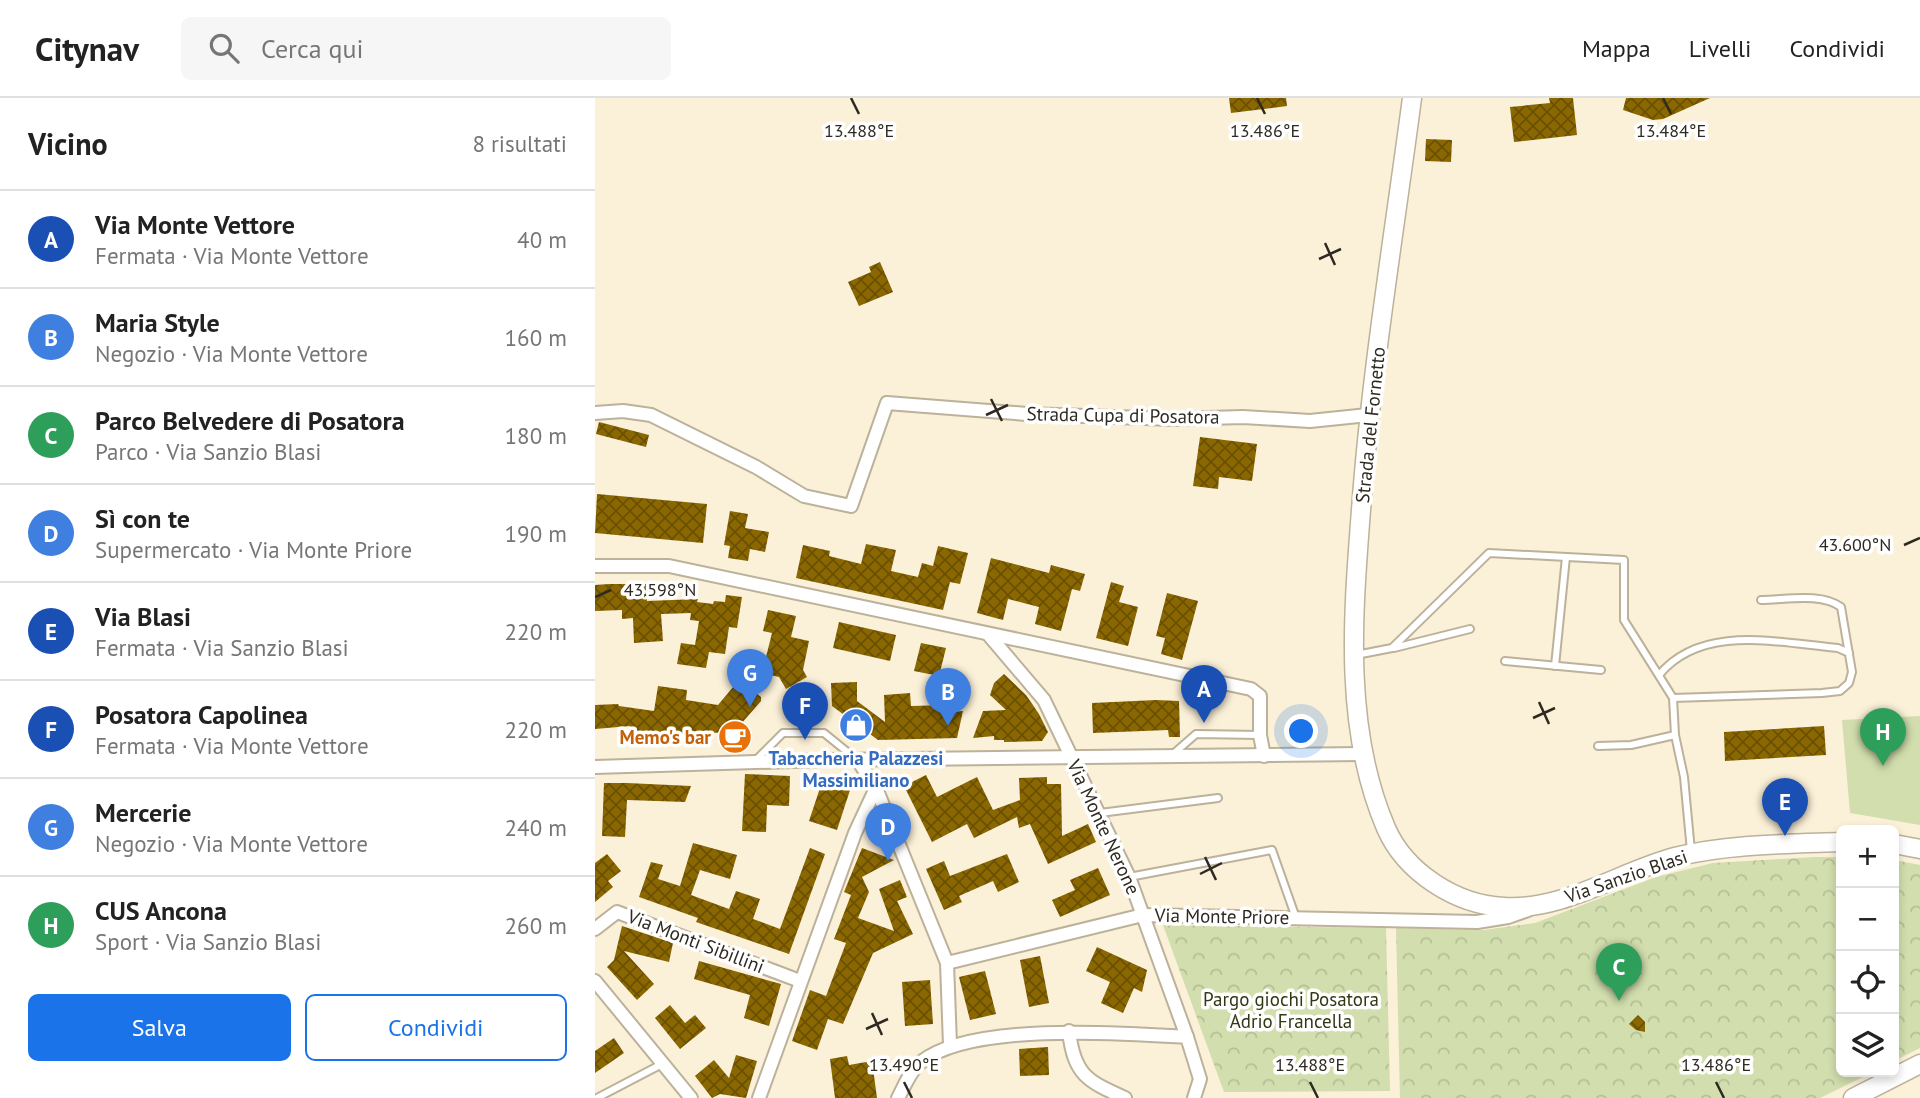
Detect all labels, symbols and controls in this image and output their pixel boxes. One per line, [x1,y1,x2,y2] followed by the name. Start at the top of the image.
[181,17,671,80] search box
[35,27,139,70] text: Citynav
[205,29,243,67] icon: search
[261,32,363,65] text: Cerca qui
[1582,33,1651,64] text: Mappa
[1689,33,1751,64] text: Livelli
[1789,33,1885,64] text: Condividi
[824,119,894,142] text: 13.488°E
[1230,119,1300,142] text: 13.486°E
[1636,119,1706,142] text: 13.484°E
[28,124,108,163] text: Vicino
[472,129,567,158] text: 8 risultati
[95,208,295,241] text: Via Monte Vettore
[44,225,58,254] text: A
[517,225,567,254] text: 40 m
[95,241,369,270] text: Fermata · Via Monte Vettore
[95,306,220,339] text: Maria Style
[44,323,58,352] text: B
[505,323,567,352] text: 160 m
[95,339,368,368] text: Negozio · Via Monte Vettore
[1350,346,1390,504] street label: Strada del Fornetto
[1026,401,1220,429] street label: Strada Cupa di Posatora
[95,404,405,437] text: Parco Belvedere di Posatora
[45,421,57,450] text: C
[505,421,567,450] text: 180 m
[95,437,321,466] text: Parco · Via Sanzio Blasi
[95,502,190,535] text: Sì con te
[44,519,58,548] text: D
[505,519,567,548] text: 190 m
[1819,533,1891,556] text: 43.600°N
[95,535,412,564] text: Supermercato · Via Monte Priore
[624,578,696,601] text: 43.598°N
[95,600,191,633] text: Via Blasi
[45,617,57,646] text: E
[505,617,567,646] text: 220 m
[95,633,349,662] text: Fermata · Via Sanzio Blasi
[727,649,773,707] pin: G
[1181,665,1227,723] pin: A
[925,668,971,726] pin: B
[782,682,828,740] pin: F
[95,698,308,731] text: Posatora Capolinea
[837,706,875,744] shop icon: Tabaccheria Palazzesi Massimiliano
[1860,708,1906,766] pin: H
[1284,714,1318,748] your location
[45,715,57,744] text: F
[505,715,567,744] text: 220 m
[716,718,754,756] cafe icon: Memo's bar
[620,725,711,749] place label: Memo's bar
[95,731,369,760] text: Fermata · Via Monte Vettore
[769,746,943,792] place label: Tabaccheria Palazzesi Massimiliano
[1062,755,1146,898] street label: Via Monte Nerone
[1762,778,1808,836] pin: E
[95,796,192,829] text: Mercerie
[865,803,911,861] pin: D
[44,813,58,842] text: G
[505,813,567,842] text: 240 m
[1836,825,1899,1077] map controls
[1836,825,1899,888] button: +
[95,829,368,858] text: Negozio · Via Monte Vettore
[1560,844,1691,909] street label: Via Sanzio Blasi
[1836,888,1899,951] button: −
[95,894,227,927] text: CUS Ancona
[623,903,768,978] street label: Via Monti Sibillini
[1153,903,1290,929] street label: Via Monte Priore
[44,911,58,940] text: H
[505,911,567,940] text: 260 m
[95,927,321,956] text: Sport · Via Sanzio Blasi
[1596,943,1642,1001] pin: C
[1836,951,1899,1014] button: locate
[1203,987,1379,1033] park label: Pargo giochi Posatora Adrio Francella
[28,994,291,1061] button: Salva
[305,994,567,1061] button: Condividi
[1836,1014,1899,1077] button: layers
[869,1053,939,1076] text: 13.490°E
[1275,1053,1345,1076] text: 13.488°E
[1681,1053,1751,1076] text: 13.486°E

